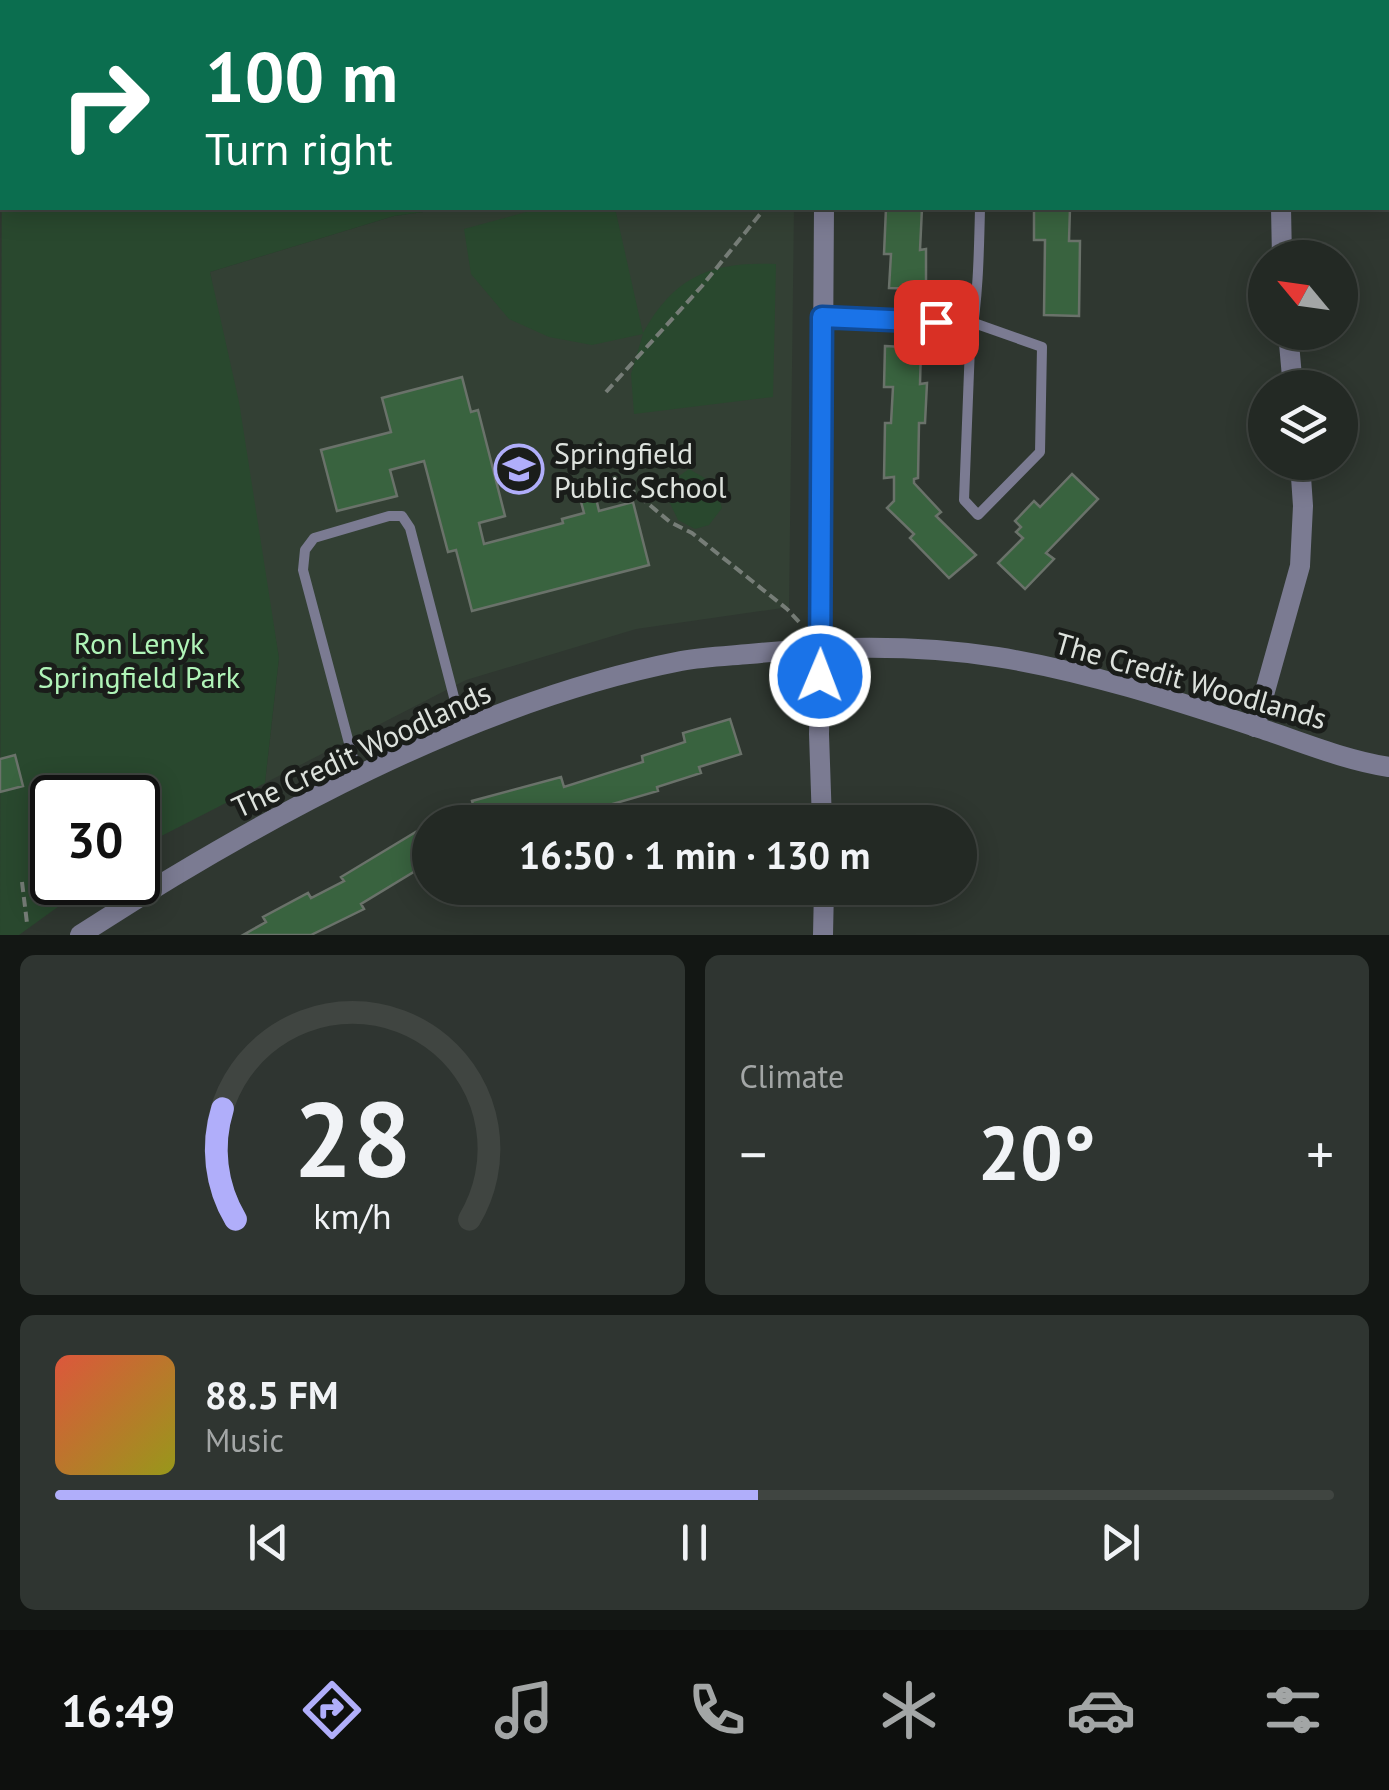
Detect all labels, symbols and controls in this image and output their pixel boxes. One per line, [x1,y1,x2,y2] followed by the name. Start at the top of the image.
[205,31,398,121] text: 100 m
[40,40,170,170] icon: right
[205,119,393,177] text: Turn right
[1248,240,1358,350] north arrow
[1248,240,1358,480] map controls
[894,280,979,365] pin
[909,295,964,350] icon: arrive
[1248,370,1358,480] button: layers
[554,433,727,506] place label: Springfield Public School
[493,443,545,495] school or university icon: Springfield Public School
[38,623,241,696] park label: Ron Lenyk Springfield Park
[1051,623,1331,737] street label: The Credit Woodlands
[768,624,872,728] position arrow
[225,672,497,826] street label: The Credit Woodlands
[30,775,160,905] speed limit sign: 30
[519,830,870,879] text: 16:50 · 1 min · 130 m
[740,1055,844,1097] text: Climate
[293,1071,411,1206] text: 28
[978,1104,1096,1201] text: 20°
[740,1118,767,1189] text: −
[1306,1118,1334,1189] text: +
[313,1193,391,1239] text: km/h
[205,1370,338,1419] text: 88.5 FM
[205,1419,284,1461] text: Music
[241,1515,296,1570] icon: previous
[667,1515,722,1570] icon: pause
[1093,1515,1148,1570] icon: next
[297,1675,367,1745] icon: directions
[489,1675,559,1745] icon: music
[682,1675,752,1745] icon: phone
[874,1675,944,1745] icon: climate
[1066,1675,1136,1745] icon: car
[1258,1675,1328,1745] icon: filters
[61,1681,175,1739] text: 16:49

